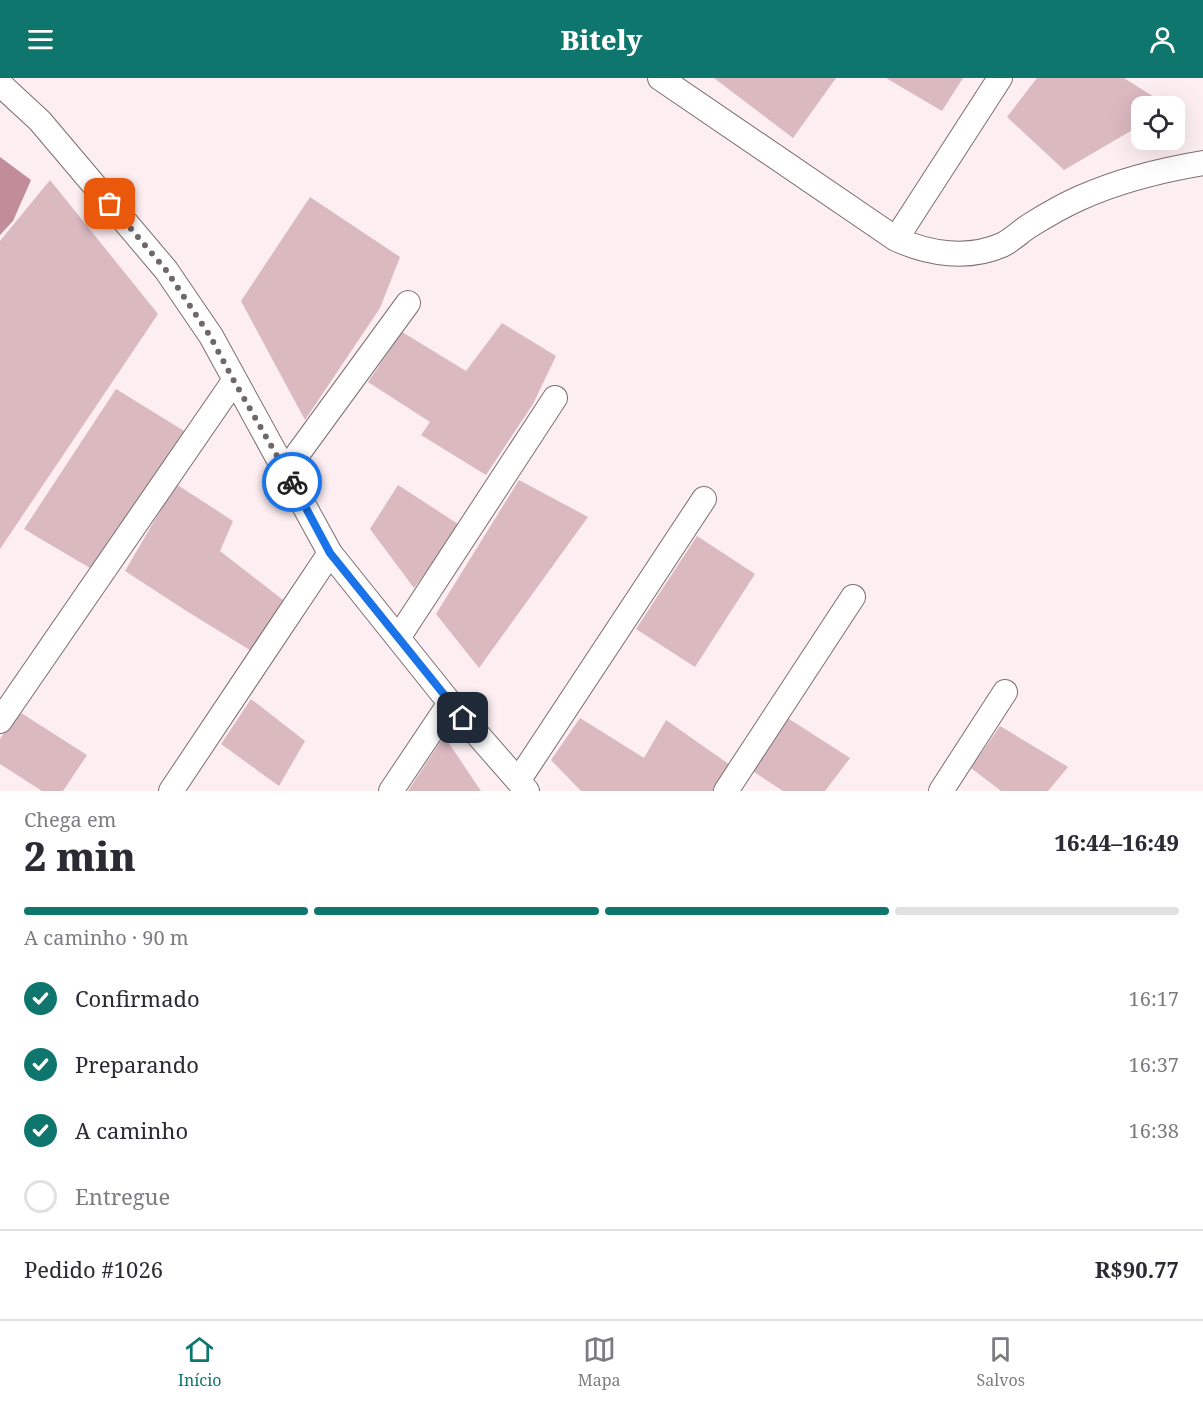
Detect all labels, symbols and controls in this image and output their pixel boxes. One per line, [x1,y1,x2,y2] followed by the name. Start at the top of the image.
[561,21,642,58] text: Bitely
[24,23,57,56] icon: menu
[1146,23,1179,56] icon: person
[1131,96,1185,150] map controls
[1131,96,1185,150] button: locate
[84,178,135,229] pin
[93,187,126,220] icon: bag
[262,452,322,512] courier
[276,466,309,499] icon: bike
[437,692,488,743] pin
[446,701,479,734] icon: home
[24,806,117,833] text: Chega em
[1055,827,1179,857] text: 16:44–16:49
[24,829,136,882] text: 2 min
[24,924,189,951] text: A caminho · 90 m
[24,982,57,1015] icon: check
[75,983,200,1013] text: Confirmado
[1129,985,1179,1012] text: 16:17
[24,1048,57,1081] icon: check
[75,1049,199,1079] text: Preparando
[1129,1051,1179,1078] text: 16:37
[24,1114,57,1147] icon: check
[75,1115,188,1145] text: A caminho
[1129,1117,1179,1144] text: 16:38
[75,1181,170,1211] text: Entregue
[24,1254,163,1284] text: Pedido #1026
[1095,1254,1179,1284] text: R$90.77
[178,1333,222,1391] tab: Início
[578,1333,621,1391] tab: Mapa
[977,1333,1025,1391] tab: Salvos

